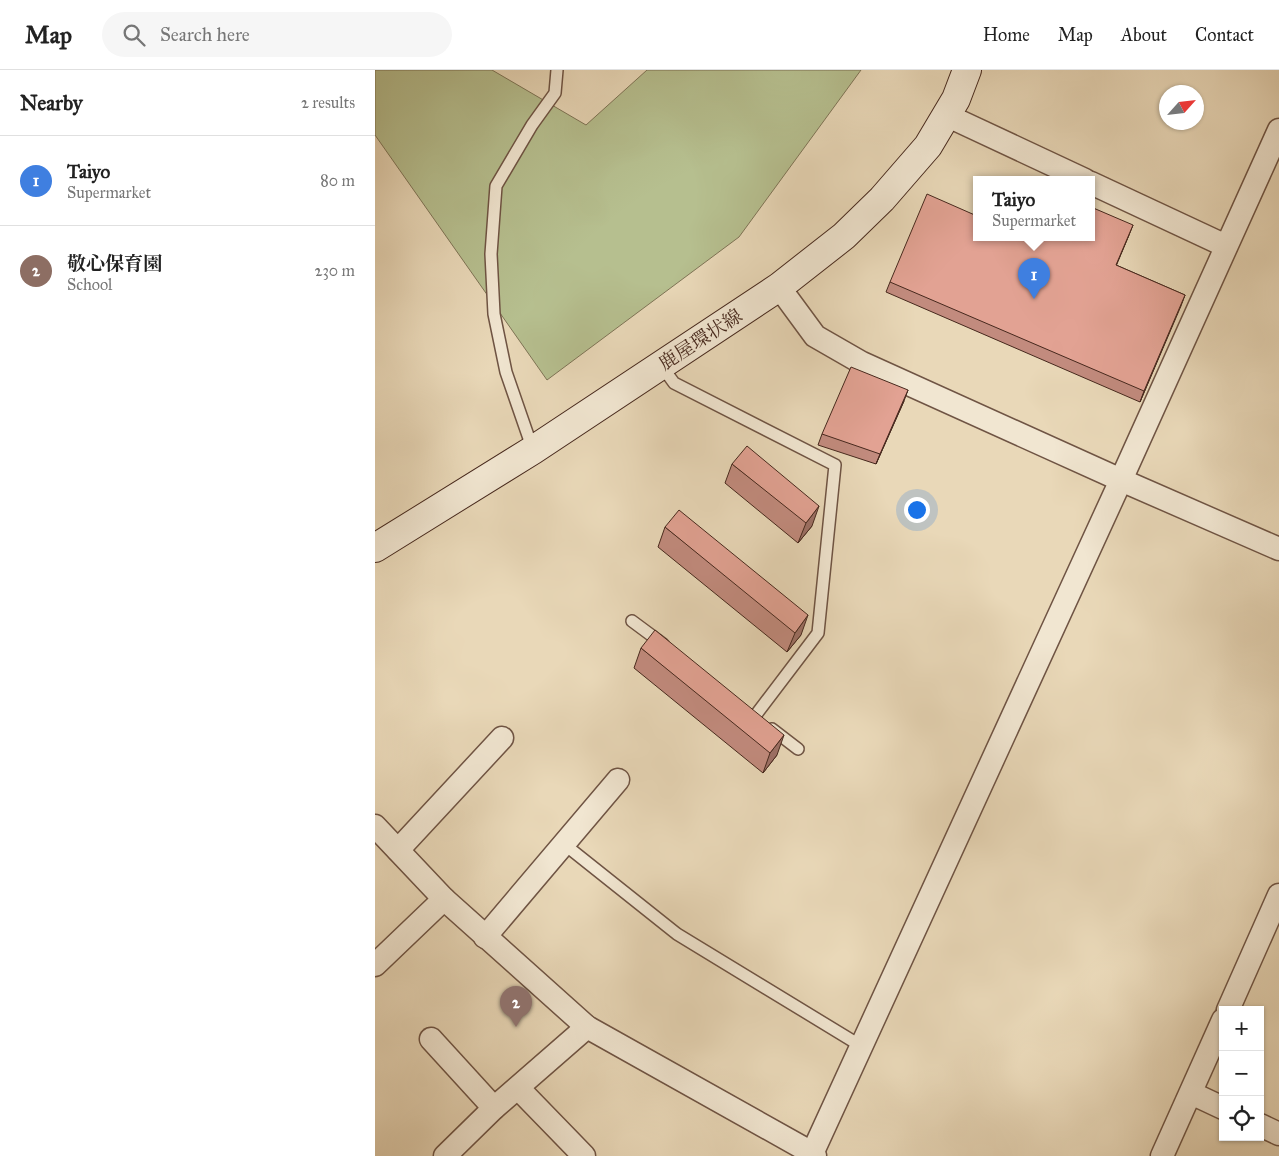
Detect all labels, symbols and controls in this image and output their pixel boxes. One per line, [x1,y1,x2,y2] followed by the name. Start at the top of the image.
[102,12,452,57] search box
[25,20,72,50] text: Map
[120,21,148,49] icon: search
[160,23,250,46] text: Search here
[983,24,1030,46] text: Home
[1058,24,1093,46] text: Map
[1121,24,1167,46] text: About
[1195,24,1254,46] text: Contact
[1159,85,1204,130] north arrow
[20,90,83,116] text: Nearby
[301,93,355,112] text: 2 results
[67,160,110,183] text: Taiyo
[33,171,39,190] text: 1
[320,171,355,190] text: 80 m
[973,176,1095,241] popup
[67,183,151,202] text: Supermarket
[992,188,1035,211] text: Taiyo
[992,211,1076,230] text: Supermarket
[67,252,162,275] text: 敬心保育園
[1018,258,1050,299] pin: 1
[32,261,40,280] text: 2
[315,261,355,280] text: 230 m
[67,275,112,294] text: School
[654,304,746,375] street label: 鹿屋環状線
[904,497,930,523] your location
[500,986,532,1027] pin: 2
[1219,1006,1264,1141] map controls
[1219,1006,1264,1051] button: +
[1219,1051,1264,1096] button: −
[1219,1096,1264,1141] button: locate

